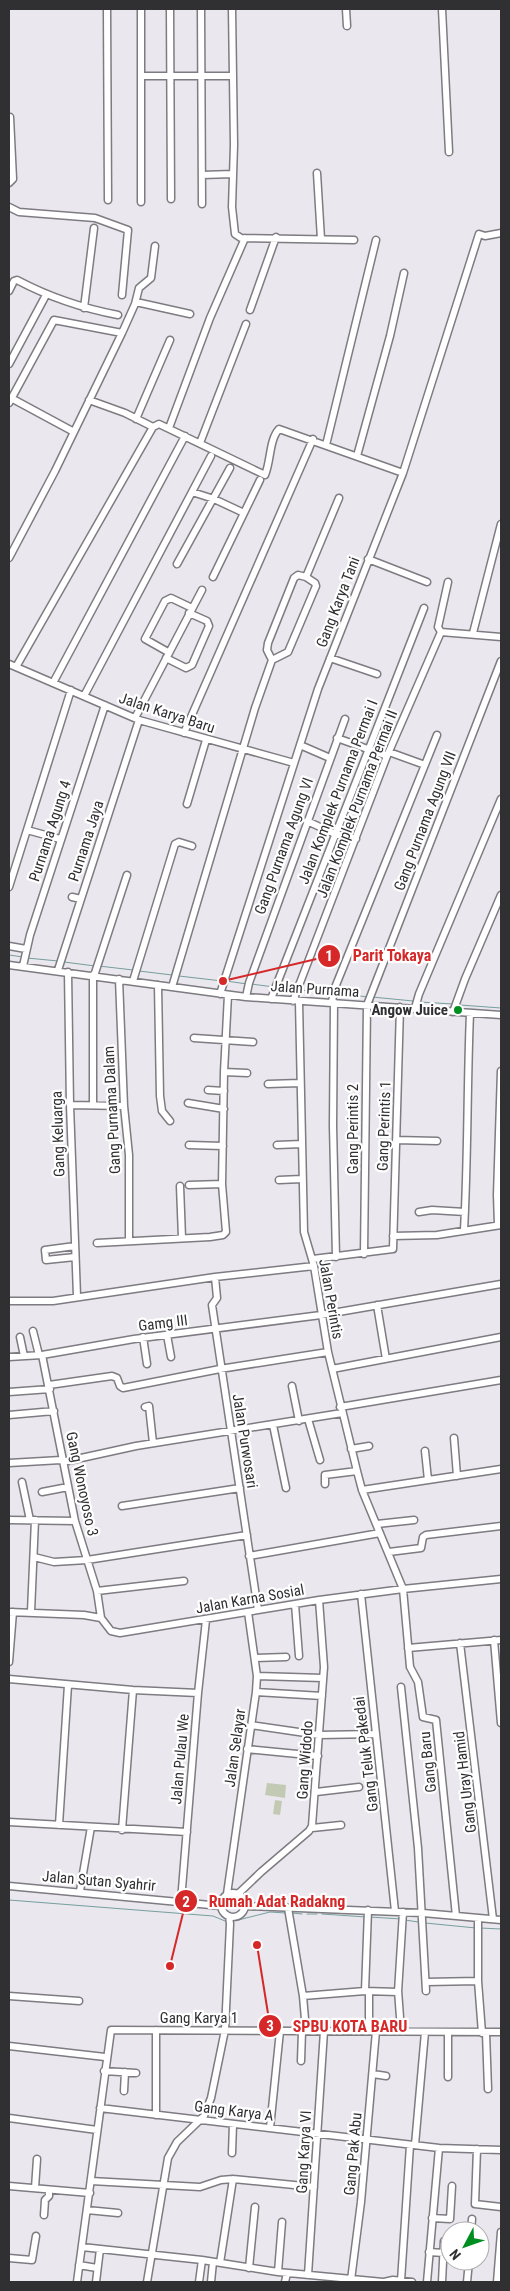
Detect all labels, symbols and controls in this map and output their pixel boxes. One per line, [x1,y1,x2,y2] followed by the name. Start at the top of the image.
[312,554,364,650] street label: Gang Karya Tani
[117,689,217,737] street label: Jalan Karya Baru
[294,697,382,887] street label: Jalan Komplek Purnama Permai I
[313,707,401,901] street label: Jalan Komplek Purnama Permai II
[390,749,460,893] street label: Gang Purnama Agung VII
[251,775,317,917] street label: Gang Purnama Agung VI
[25,778,75,884] street label: Purnama Agung 4
[64,798,108,884] street label: Purnama Jaya
[317,940,441,971] callout: Parit Tokaya
[353,946,432,965] text: Parit Tokaya
[325,947,333,965] text: 1
[270,977,360,1001] street label: Jalan Purnama
[371,1001,448,1019] place label: Angow Juice
[452,1004,464,1016] marker: Angow Juice
[100,1045,124,1175] street label: Gang Purnama Dalam
[373,1081,395,1171] street label: Gang Perintis 1
[344,1084,362,1174] street label: Gang Perintis 2
[48,1091,68,1177] street label: Gang Keluarga
[315,1258,347,1341] street label: Jalan Perintis
[137,1311,189,1335] street label: Gamg III
[229,1392,261,1490] street label: Jalan Purwosari
[62,1430,102,1538] street label: Gang Wonoyoso 3
[194,1581,306,1617] street label: Jalan Karna Sosial
[350,1695,382,1813] street label: Gang Teluk Pakedai
[221,1707,249,1788] street label: Jalan Selayar
[167,1713,193,1805] street label: Jalan Pulau We
[293,1720,317,1800] street label: Gang Widodo
[450,1730,480,1834] street label: Gang Uray Hamid
[416,1731,440,1793] street label: Gang Baru
[41,1867,157,1895] street label: Jalan Sutan Syahrir
[174,1886,356,1917] callout: Rumah Adat Radakng
[209,1892,345,1911] text: Rumah Adat Radakng
[182,1893,190,1911] text: 2
[160,2009,238,2027] street label: Gang Karya 1
[257,2011,417,2042] callout: SPBU KOTA BARU
[266,2017,274,2035] text: 3
[293,2017,407,2036] text: SPBU KOTA BARU
[193,2097,275,2125] street label: Gang Karya A
[293,2110,315,2194] street label: Gang Karya VI
[340,2112,366,2196] street label: Gang Pak Abu
[440,2221,490,2271] north arrow
[446,2246,464,2263] text: N

